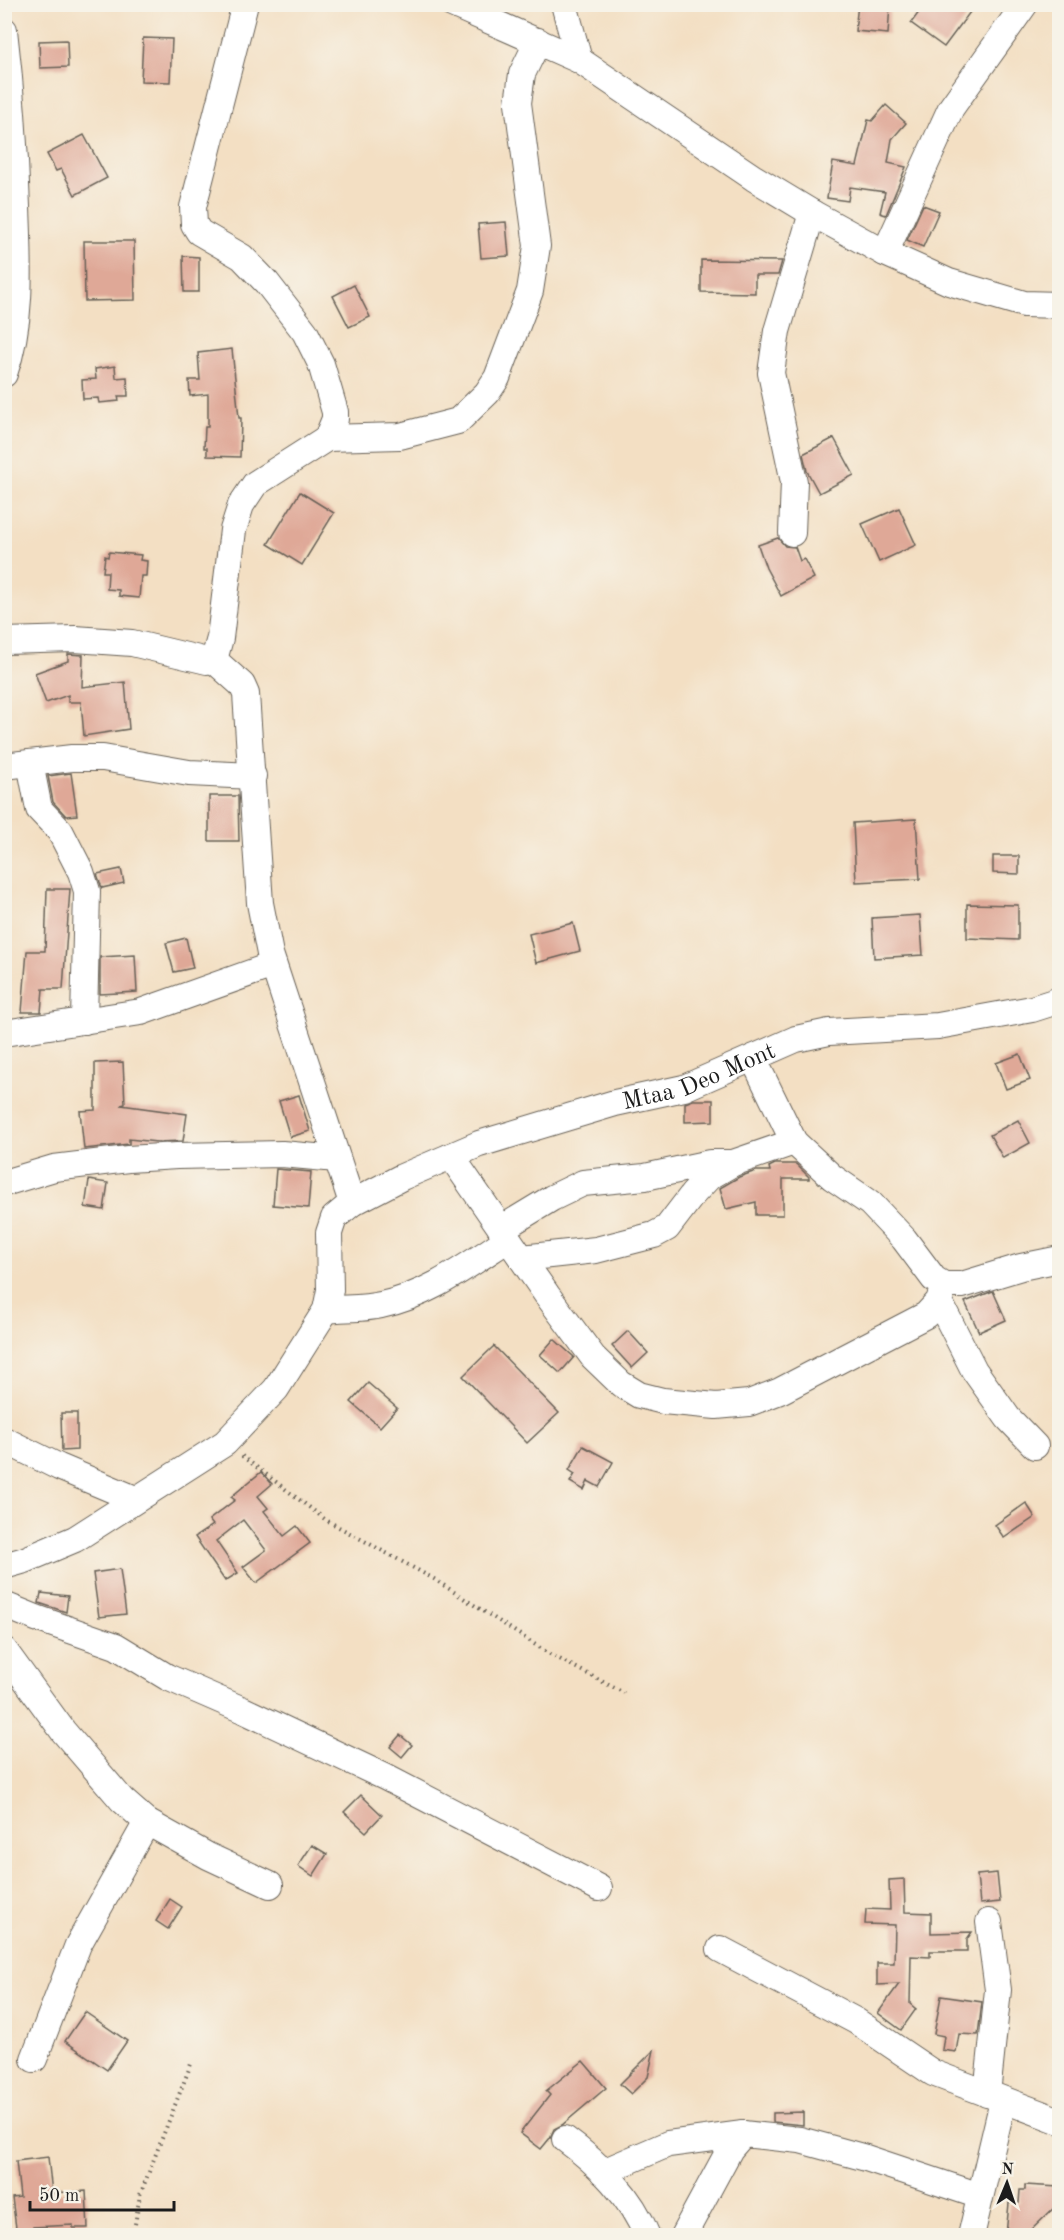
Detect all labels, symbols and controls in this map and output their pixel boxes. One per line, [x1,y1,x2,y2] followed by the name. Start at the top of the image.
[621,1040,779,1115] street label: Mtaa Deo Mont
[977,2153,1037,2213] north arrow
[1001,2162,1015,2178] text: N
[30,2174,174,2212] scale bar
[39,2187,79,2205] text: 50 m

